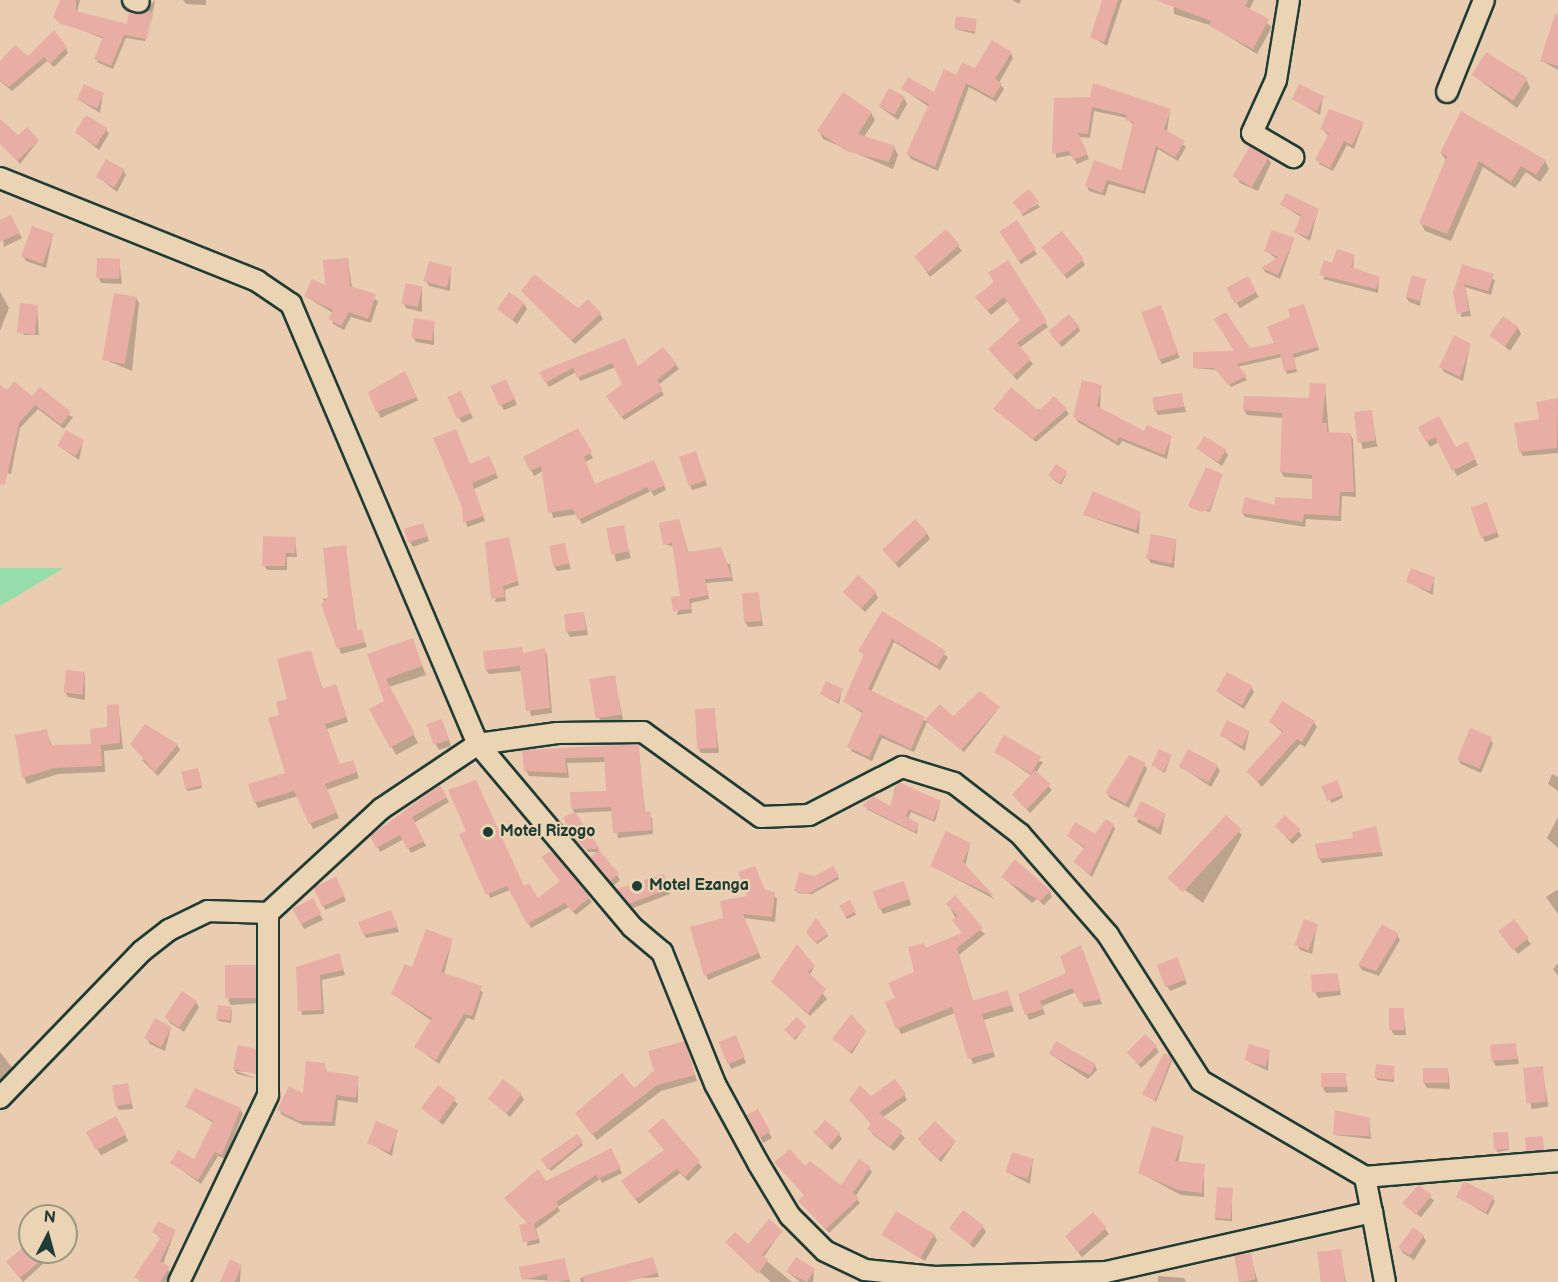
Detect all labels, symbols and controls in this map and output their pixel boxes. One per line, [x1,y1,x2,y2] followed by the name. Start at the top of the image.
[500,822,595,842] place label: Motel Rizogo
[481,825,495,839] marker: Motel Rizogo
[649,876,749,896] place label: Motel Ezanga
[630,879,644,893] marker: Motel Ezanga
[18,1204,78,1264] north arrow
[43,1208,57,1228] text: N

